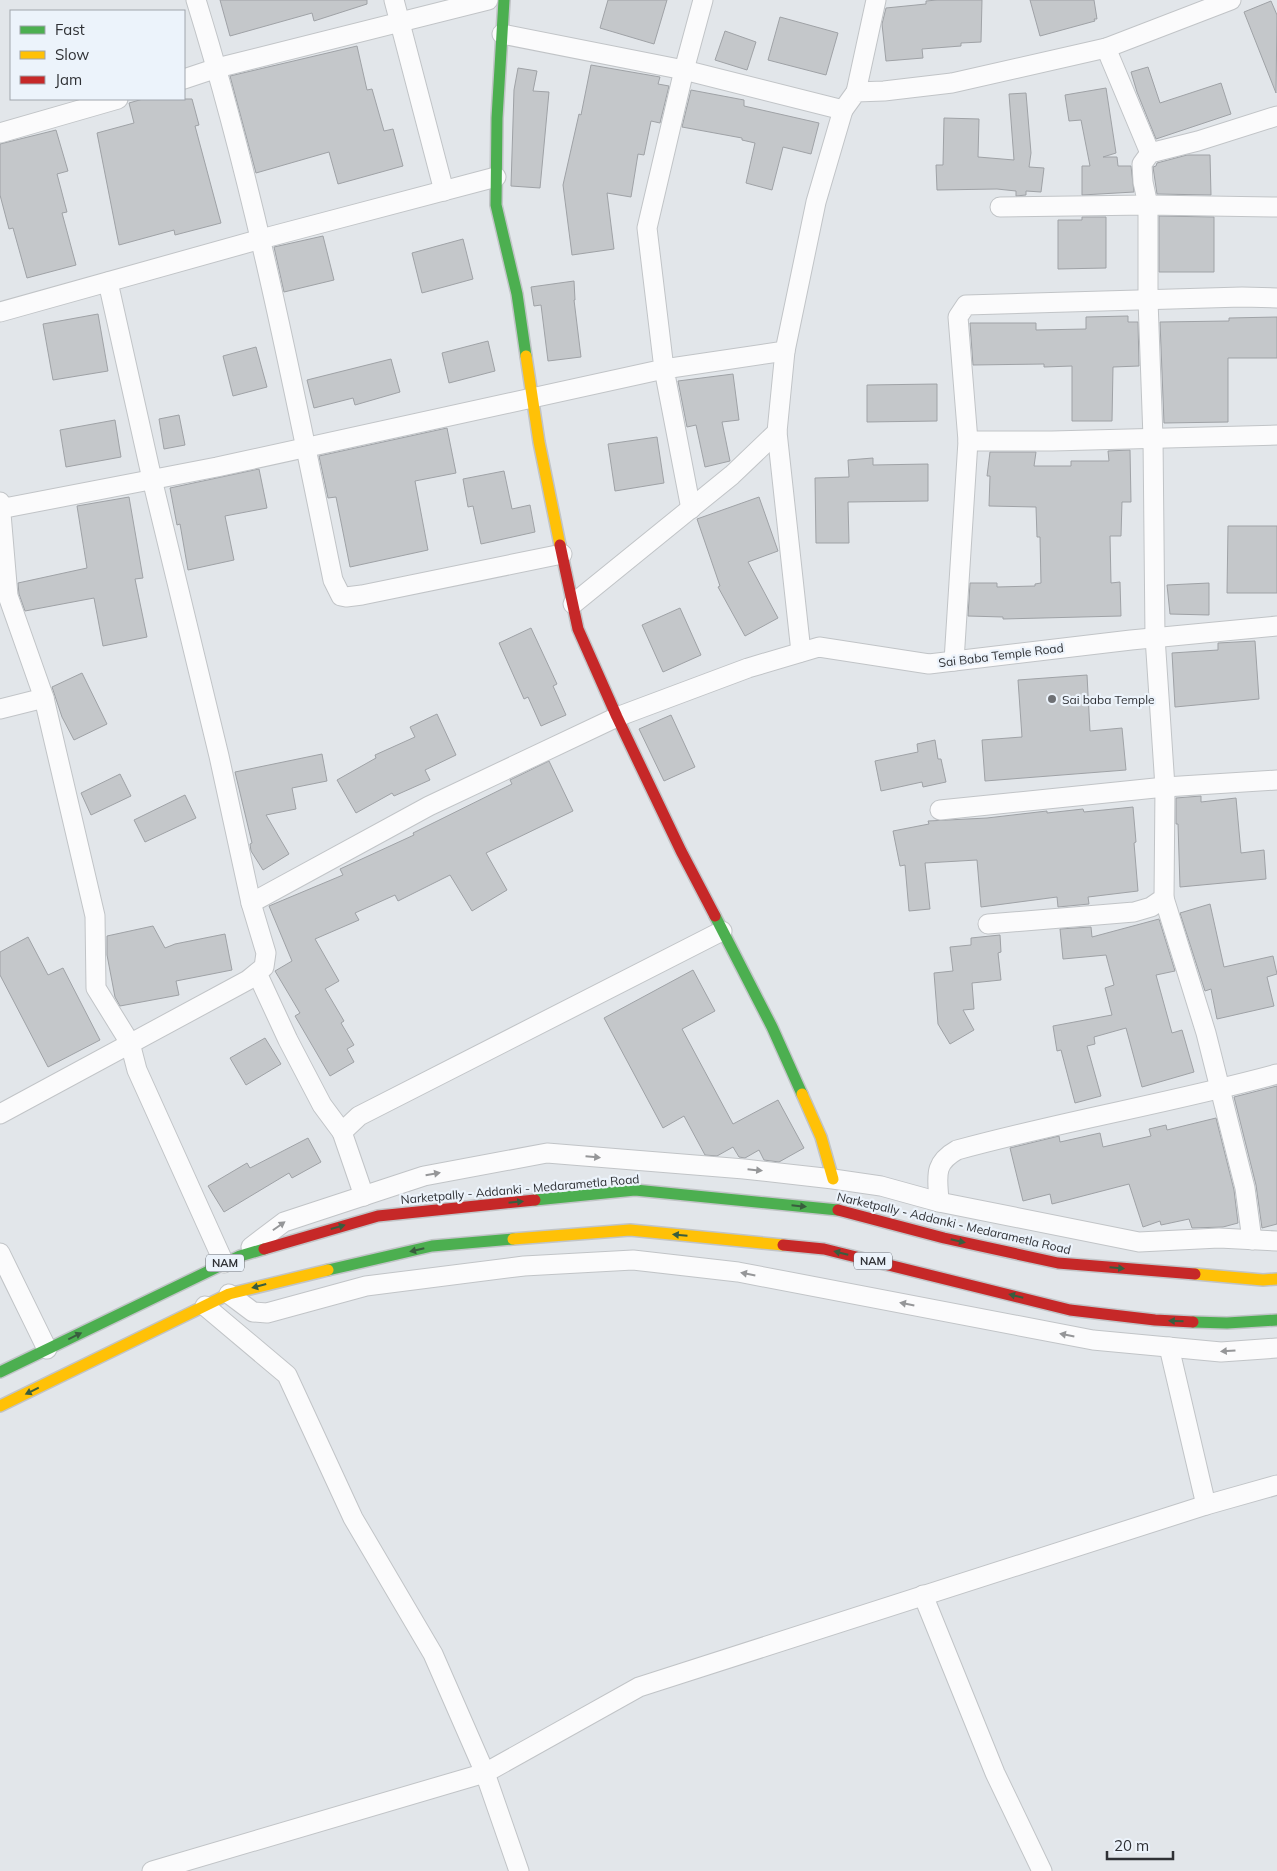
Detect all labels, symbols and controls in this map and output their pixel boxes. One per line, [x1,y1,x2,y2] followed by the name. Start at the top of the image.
[10,10,185,100] legend
[55,20,85,39] text: Fast
[55,45,89,64] text: Slow
[55,70,82,89] text: Jam
[938,640,1064,670] street label: Sai Baba Temple Road
[1062,692,1155,707] place label: Sai baba Temple
[1046,693,1058,705] marker: Sai baba Temple
[586,1153,602,1161] one-way arrow
[748,1166,764,1174] one-way arrow
[425,1170,441,1178] one-way arrow
[400,1171,640,1207] street label: Narketpally - Addanki - Medarametla Road
[836,1189,1072,1257] street label: Narketpally - Addanki - Medarametla Road
[508,1197,524,1205] one-way arrow
[792,1202,808,1210] one-way arrow
[273,1222,286,1231] one-way arrow
[330,1223,345,1231] one-way arrow
[671,1231,687,1239] one-way arrow
[950,1237,965,1245] one-way arrow
[410,1246,425,1254] one-way arrow
[833,1249,848,1257] one-way arrow
[854,1252,892,1270] road number: NAM
[206,1254,244,1272] road number: NAM
[1110,1264,1126,1272] one-way arrow
[739,1269,755,1277] one-way arrow
[251,1282,266,1290] one-way arrow
[1008,1292,1023,1300] one-way arrow
[899,1299,915,1307] one-way arrow
[1168,1316,1184,1324] one-way arrow
[1059,1330,1075,1338] one-way arrow
[68,1331,82,1339] one-way arrow
[1220,1348,1236,1356] one-way arrow
[25,1387,39,1395] one-way arrow
[1107,1828,1173,1860] scale bar
[1114,1836,1149,1855] text: 20 m

